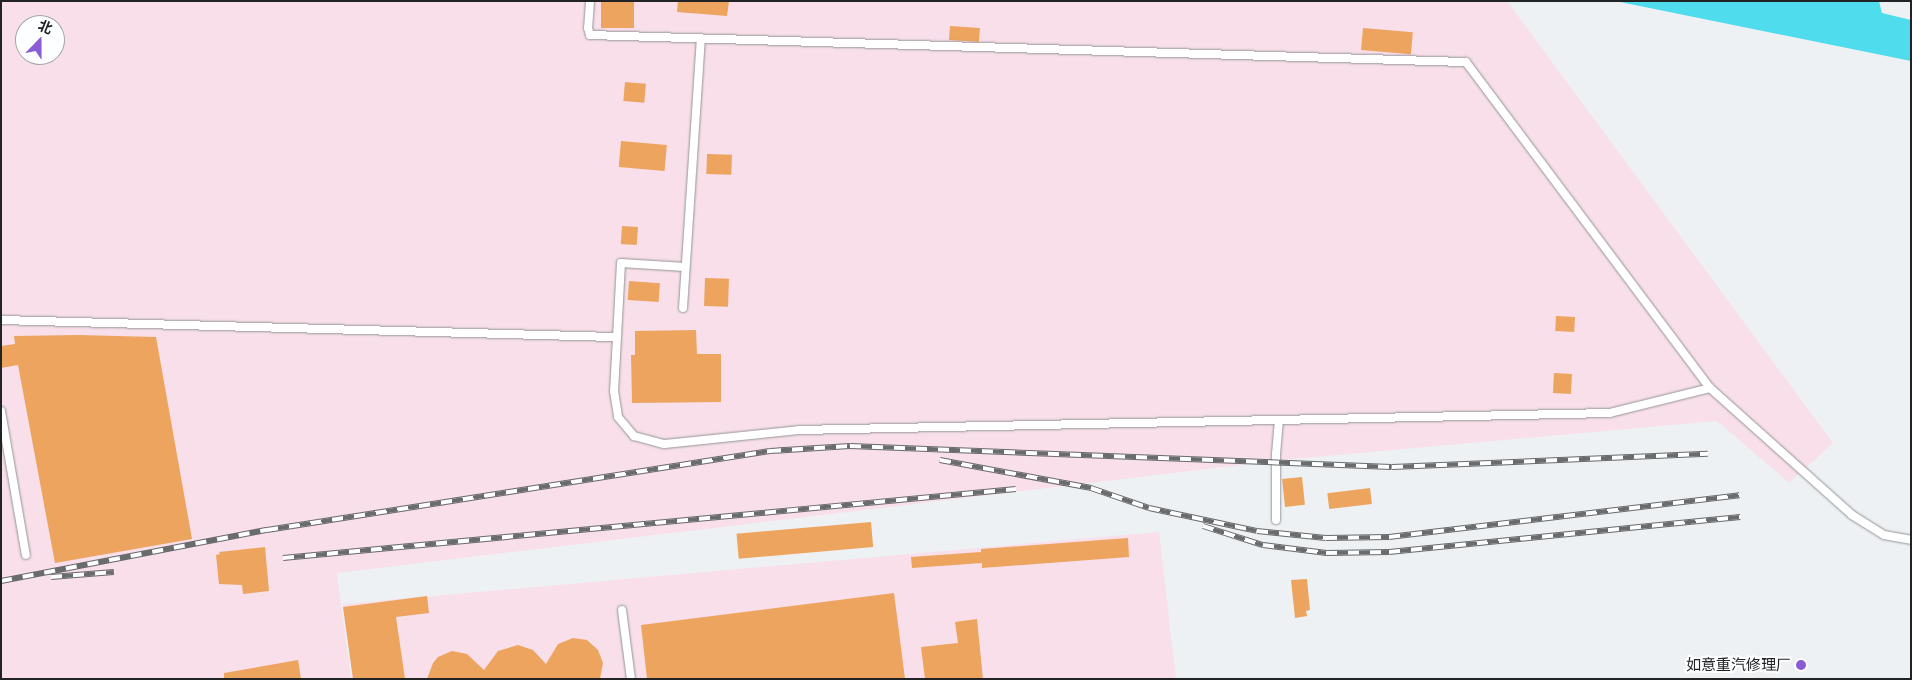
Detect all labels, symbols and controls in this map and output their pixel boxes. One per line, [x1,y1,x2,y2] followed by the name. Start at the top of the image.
[15,15,65,65] north arrow
[35,15,55,39] text: 北
[1686,656,1791,674] place label: 如意重汽修理厂
[1795,659,1807,671] marker: 如意重汽修理厂

